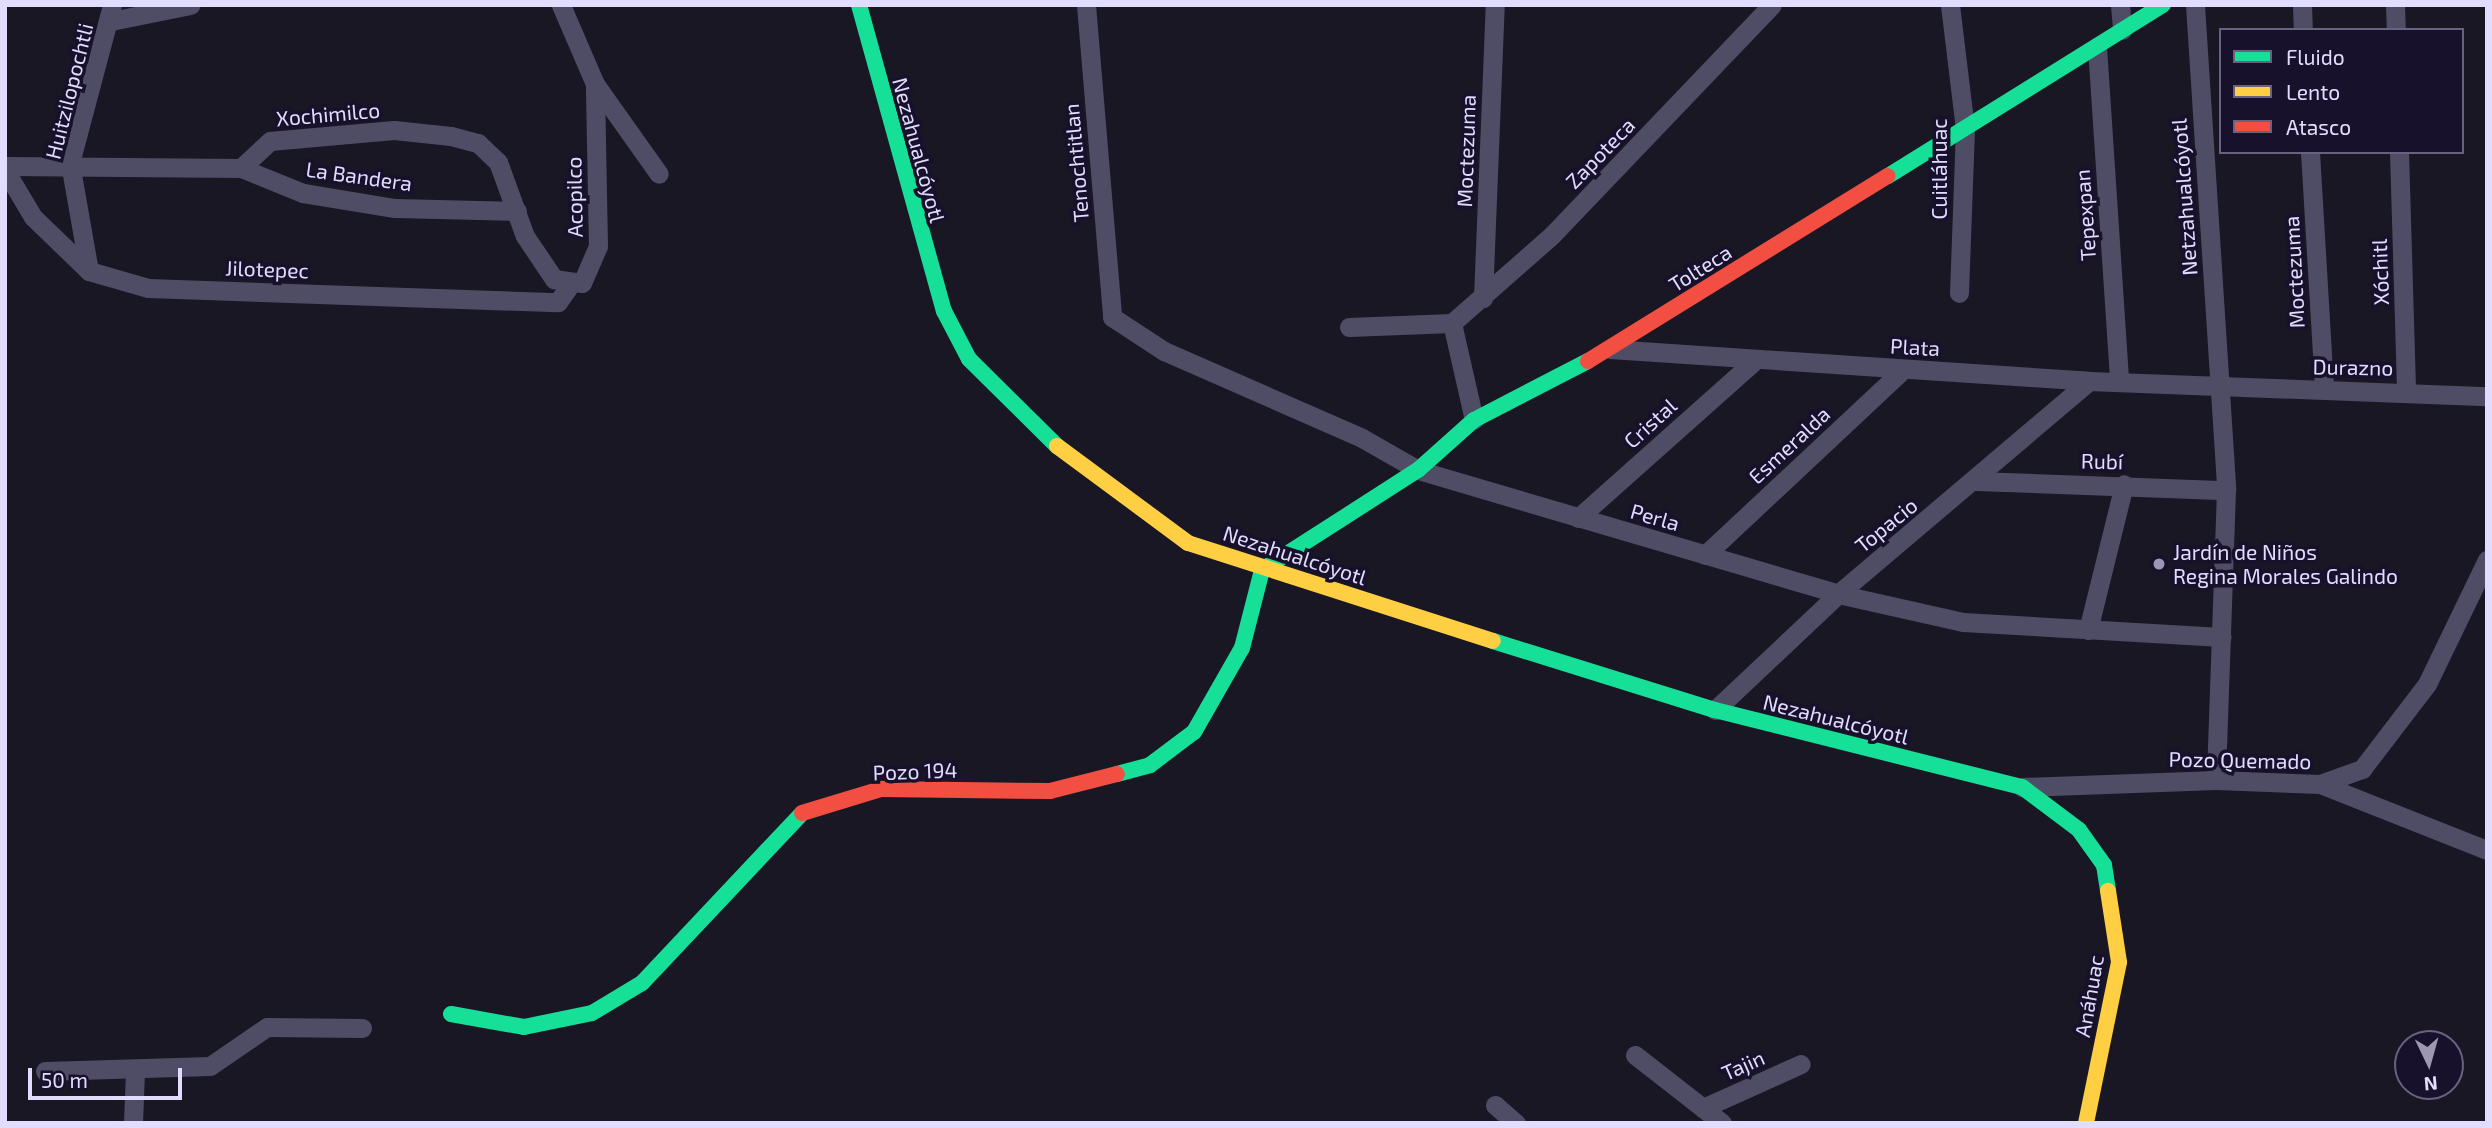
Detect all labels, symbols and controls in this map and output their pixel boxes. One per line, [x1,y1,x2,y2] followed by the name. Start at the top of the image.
[40,20,98,162] street label: Huitzilopochtli
[2219,28,2464,154] legend
[2286,44,2345,69] text: Fluido
[888,75,950,225] street label: Nezahualcóyotl
[2286,79,2340,104] text: Lento
[1451,94,1481,208] street label: Moctezuma
[275,97,381,131] street label: Xochimilco
[1058,103,1094,223] street label: Tenochtitlan
[1560,112,1640,194] street label: Zapoteca
[2286,114,2351,139] text: Atasco
[2166,118,2202,276] street label: Netzahualcóyotl
[1926,119,1952,219] street label: Cuitláhuac
[304,156,414,196] street label: La Bandera
[561,156,587,238] street label: Acopilco
[2069,168,2101,262] street label: Tepexpan
[2278,215,2310,329] street label: Moctezuma
[2366,238,2394,306] street label: Xóchitl
[1664,239,1736,297] street label: Tolteca
[225,255,309,283] street label: Jilotepec
[1890,333,1940,361] street label: Plata
[2312,354,2394,380] street label: Durazno
[1619,393,1681,453] street label: Cristal
[1743,401,1835,489] street label: Esmeralda
[2081,448,2123,474] street label: Rubí
[1850,492,1922,558] street label: Topacio
[1628,498,1682,536] street label: Perla
[1220,520,1370,590] street label: Nezahualcóyotl
[2173,539,2398,589] place label: Jardín de Niños Regina Morales Galindo
[2151,556,2167,572] marker: Jardín de Niños Regina Morales Galindo
[1761,689,1911,749] street label: Nezahualcóyotl
[2168,746,2312,774] street label: Pozo Quemado
[872,757,958,785] street label: Pozo 194
[2069,953,2109,1039] street label: Anáhuac
[2394,1030,2464,1100] north arrow
[1718,1044,1768,1086] street label: Tajin
[32,1054,186,1098] scale bar
[41,1067,88,1092] text: 50 m
[2423,1072,2439,1096] text: N

